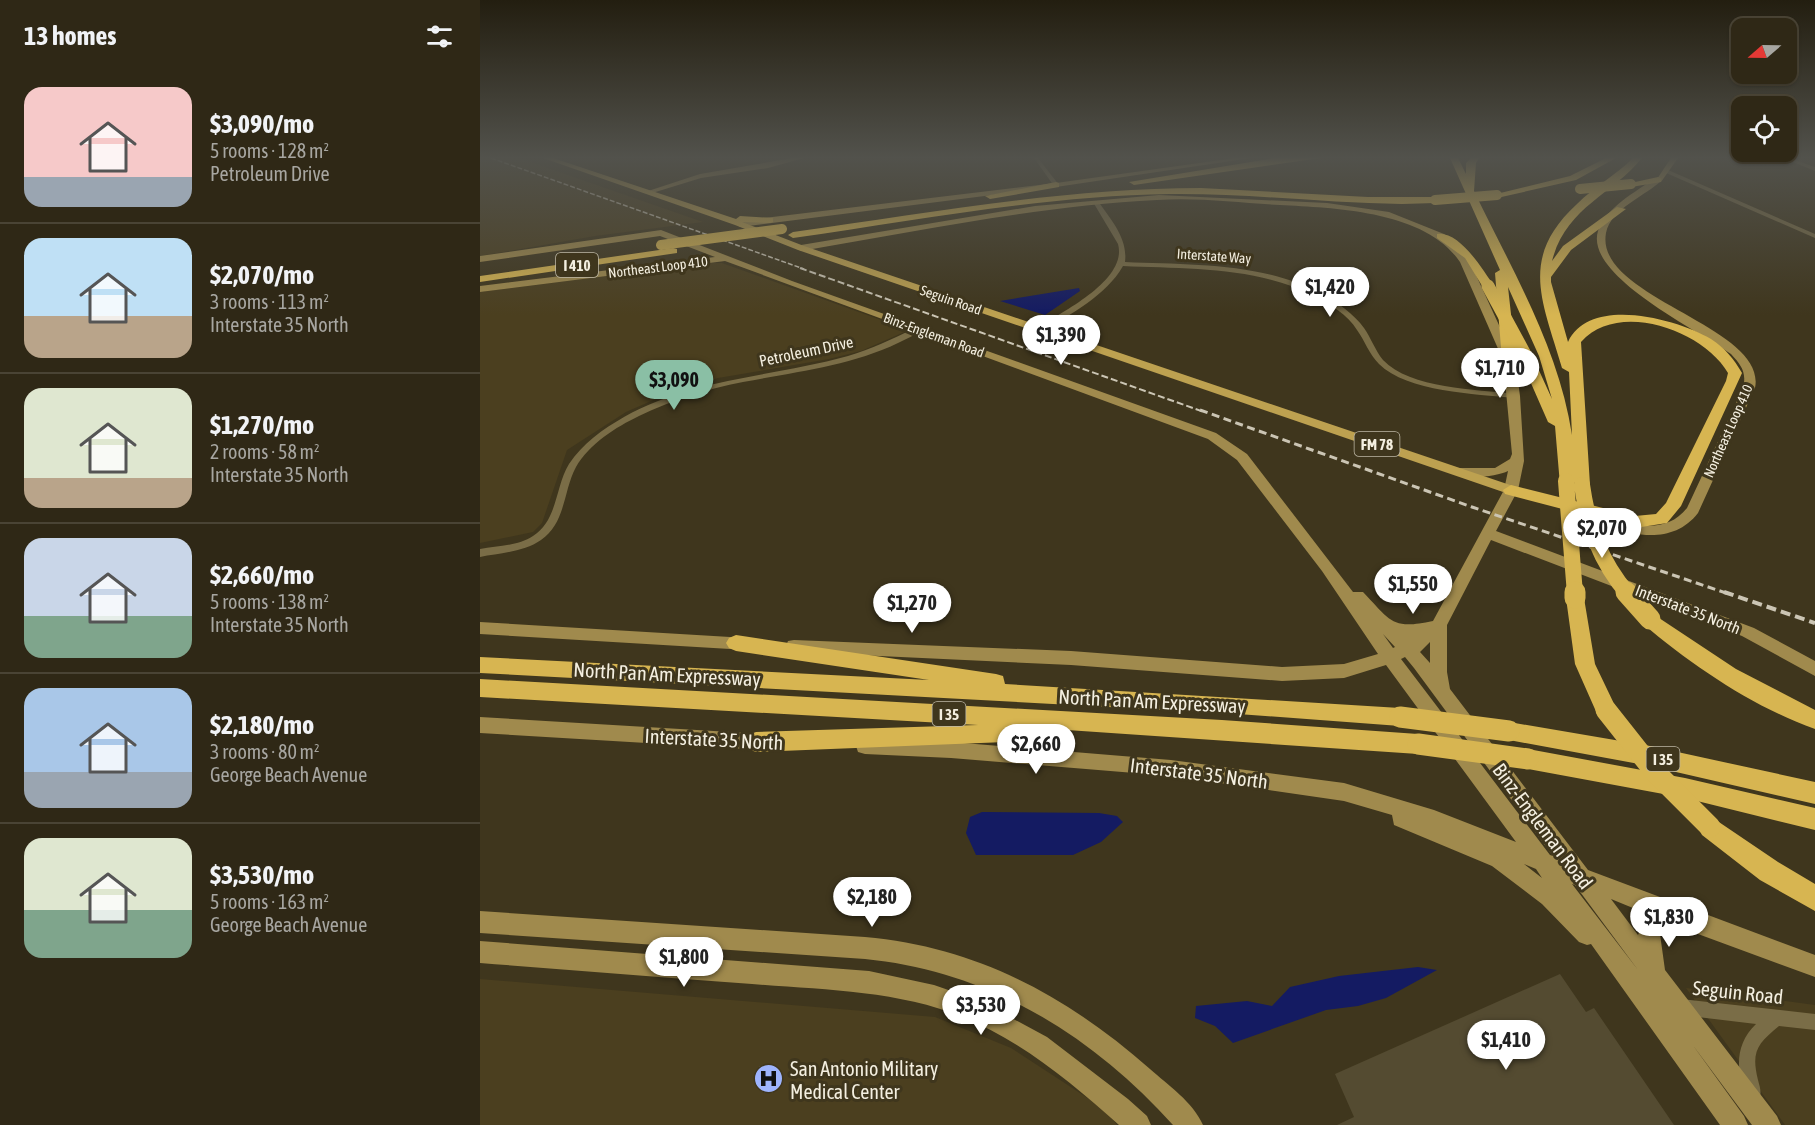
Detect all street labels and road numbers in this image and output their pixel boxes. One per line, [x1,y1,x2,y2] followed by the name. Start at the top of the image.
[1176,245,1252,267] street label: Interstate Way
[556,253,598,277] road number: I 410
[607,253,709,281] street label: Northeast Loop 410
[918,282,984,318] street label: Seguin Road
[881,309,987,361] street label: Binz-Engleman Road
[757,332,855,370] street label: Petroleum Drive
[1700,382,1756,480] street label: Northeast Loop 410
[1354,432,1400,456] road number: FM 78
[1633,581,1743,637] street label: Interstate 35 North
[573,658,761,690] street label: North Pan Am Expressway
[1058,685,1246,717] street label: North Pan Am Expressway
[932,702,966,726] road number: I 35
[644,724,784,754] street label: Interstate 35 North
[1646,747,1680,771] road number: I 35
[1129,753,1269,793] street label: Interstate 35 North
[1488,759,1598,893] street label: Binz-Engleman Road
[1692,976,1784,1008] street label: Seguin Road

